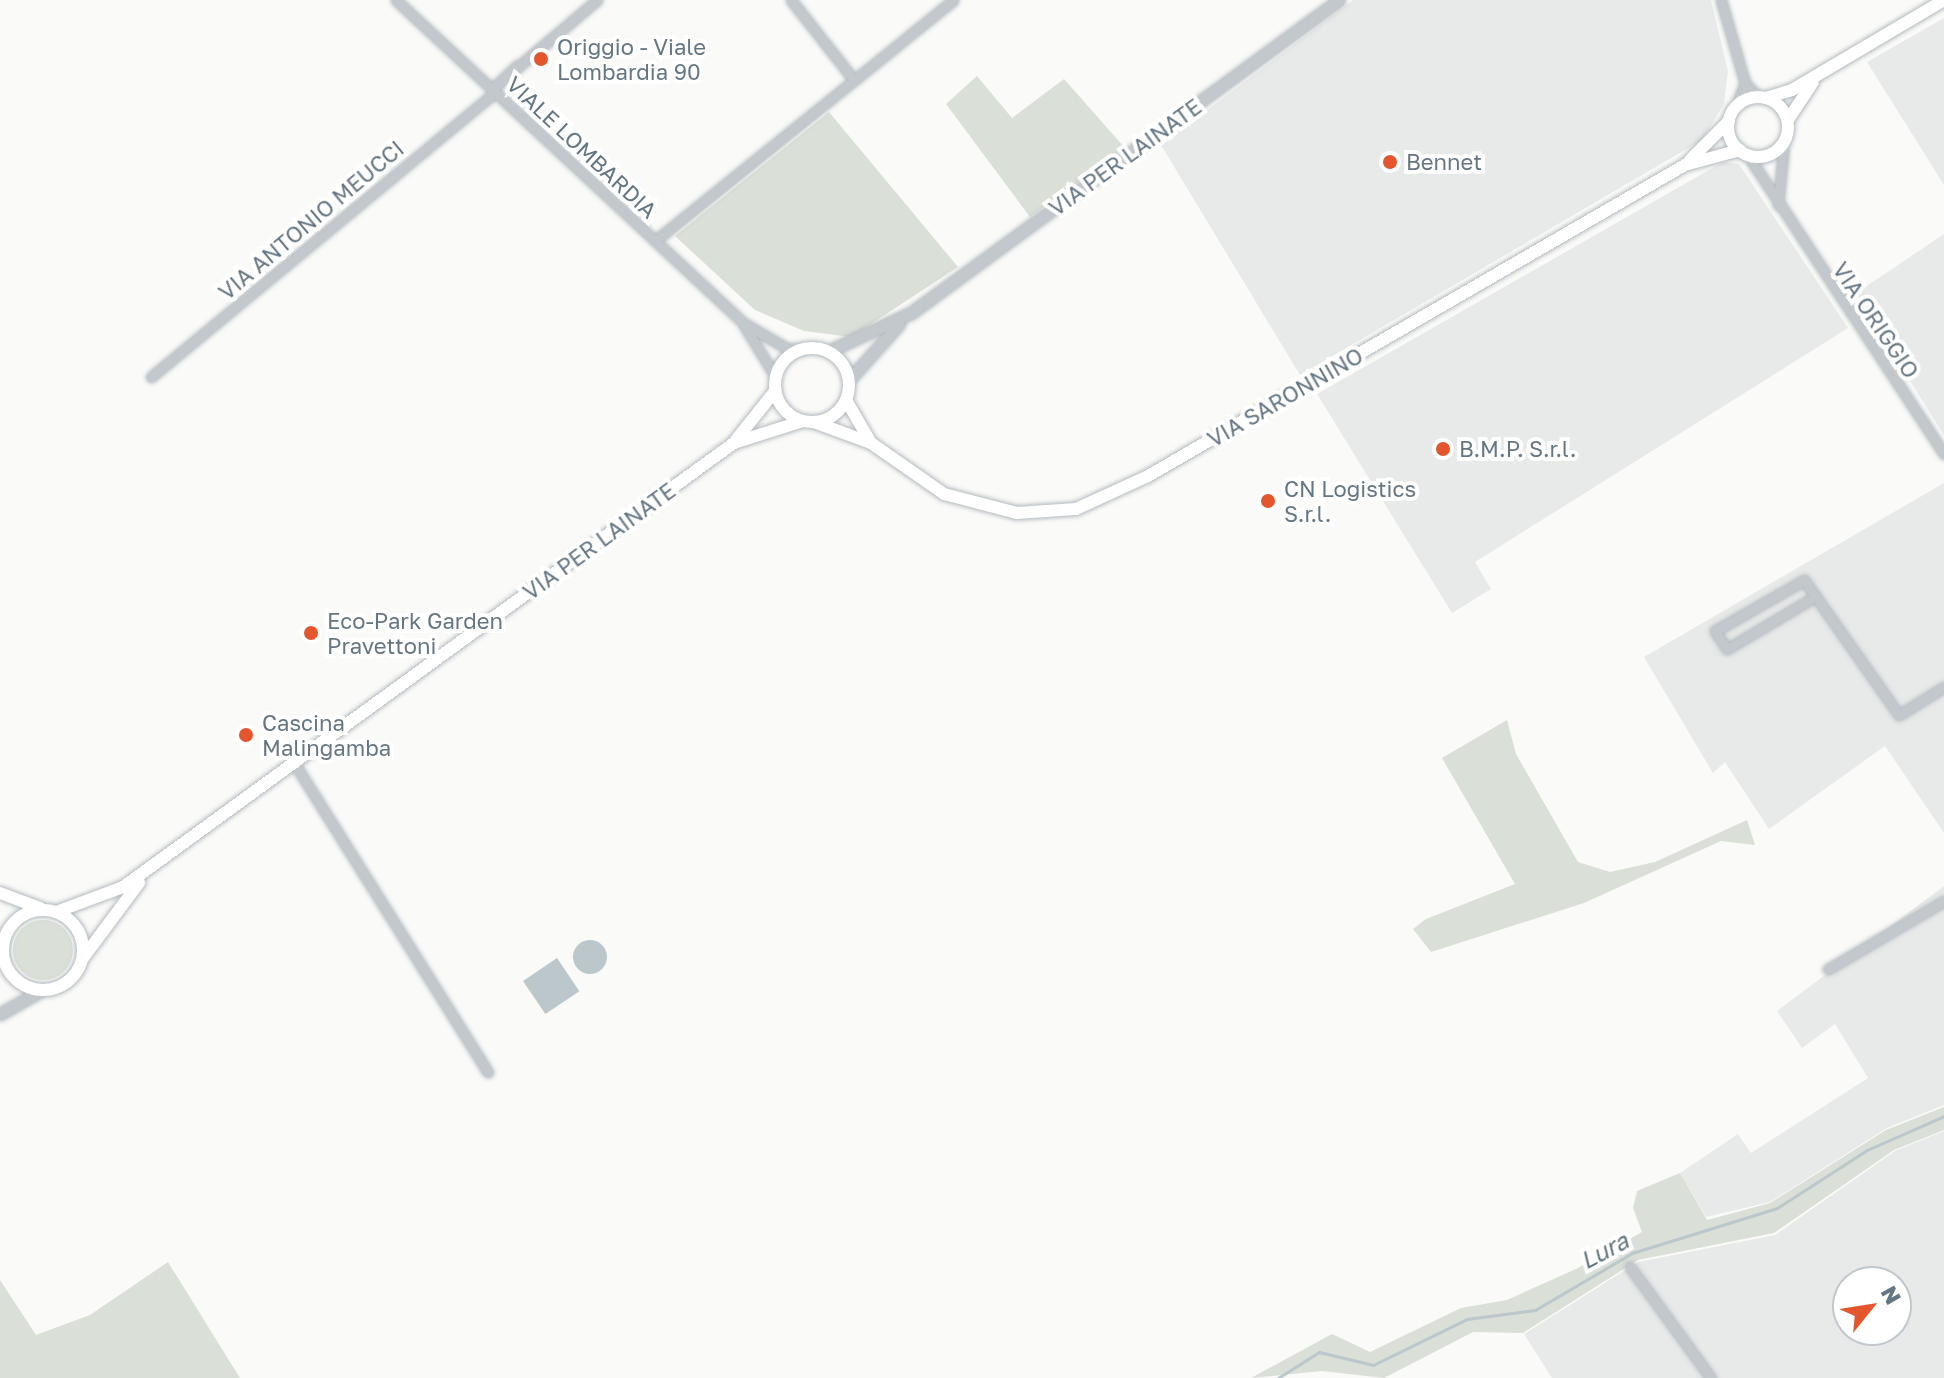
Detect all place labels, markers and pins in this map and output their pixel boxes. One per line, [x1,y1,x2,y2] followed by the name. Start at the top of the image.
[557,33,706,84] place label: Origgio - Viale Lombardia 90
[532,50,550,68] marker: Origgio - Viale Lombardia 90
[1406,149,1482,175] place label: Bennet
[1381,153,1399,171] marker: Bennet
[1459,436,1576,462] place label: B.M.P. S.r.l.
[1434,440,1452,458] marker: B.M.P. S.r.l.
[1284,475,1416,526] place label: CN Logistics S.r.l.
[1259,492,1277,510] marker: CN Logistics S.r.l.
[327,607,503,658] place label: Eco-Park Garden Pravettoni
[302,624,320,642] marker: Eco-Park Garden Pravettoni
[262,709,391,760] place label: Cascina Malingamba
[237,726,255,744] marker: Cascina Malingamba

